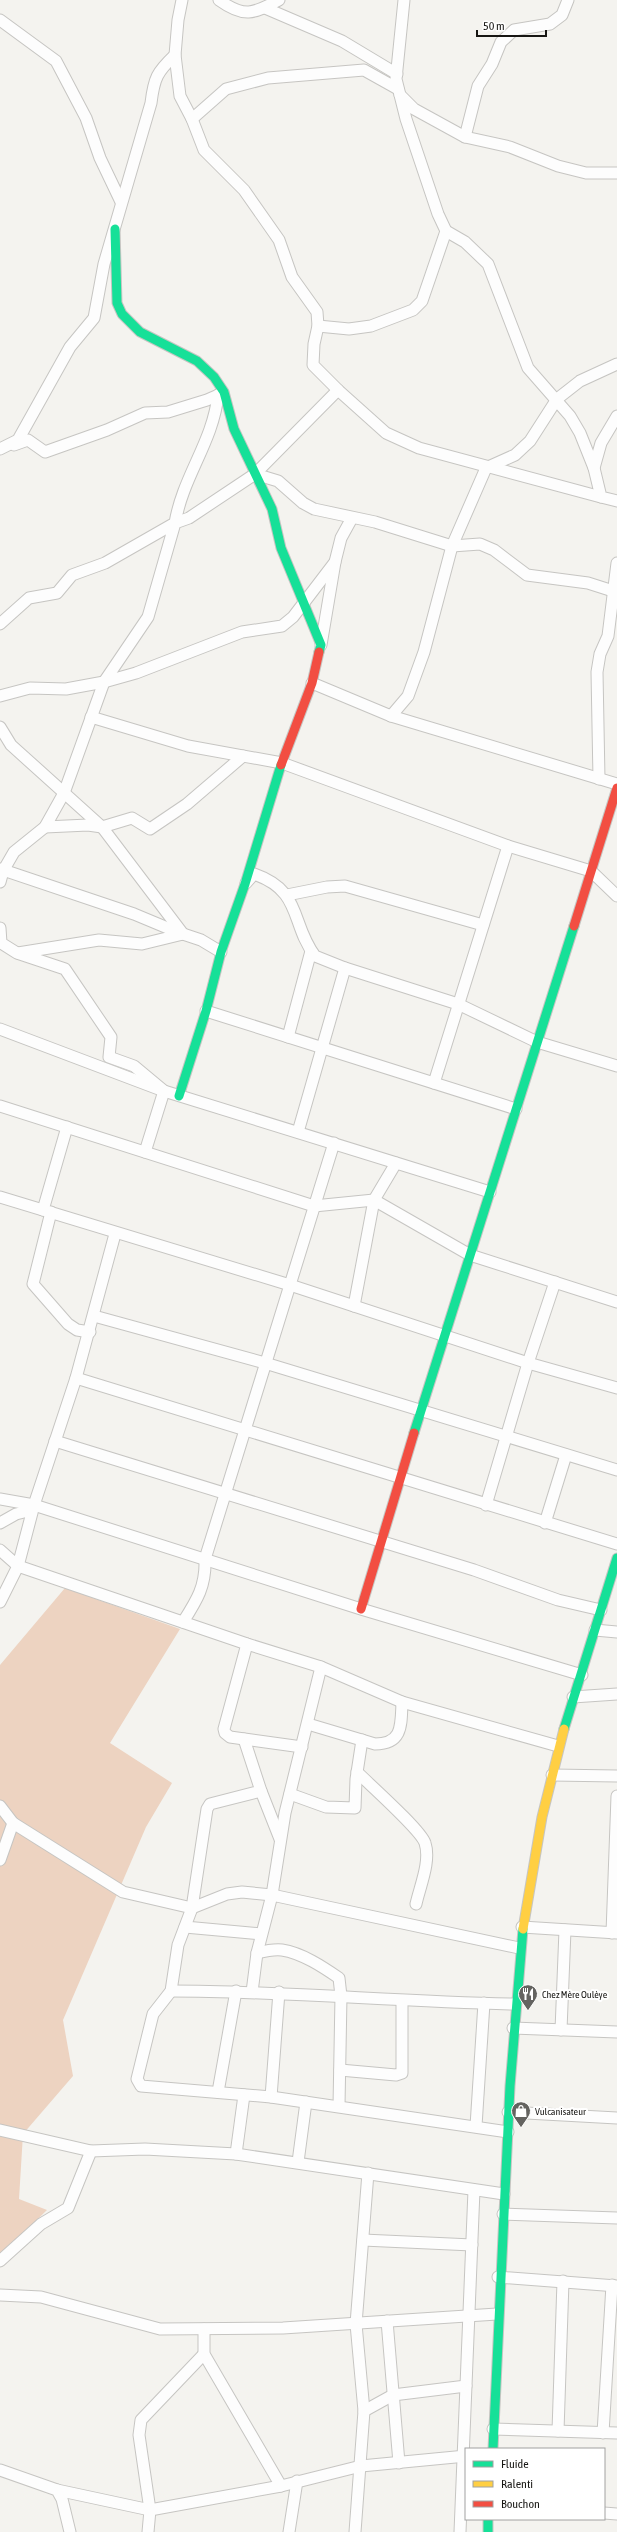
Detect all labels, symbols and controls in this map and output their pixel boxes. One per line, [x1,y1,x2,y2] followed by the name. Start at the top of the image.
[477,12,546,38] scale bar
[483,19,505,33] text: 50 m
[517,1983,539,2011] restaurant icon: Chez Mère Oulèye
[542,1989,608,2000] place label: Chez Mère Oulèye
[510,2100,532,2128] shop icon: Vulcanisateur
[535,2106,587,2117] place label: Vulcanisateur
[465,2448,605,2520] legend
[501,2457,529,2471] text: Fluide
[501,2477,533,2491] text: Ralenti
[501,2497,540,2511] text: Bouchon

